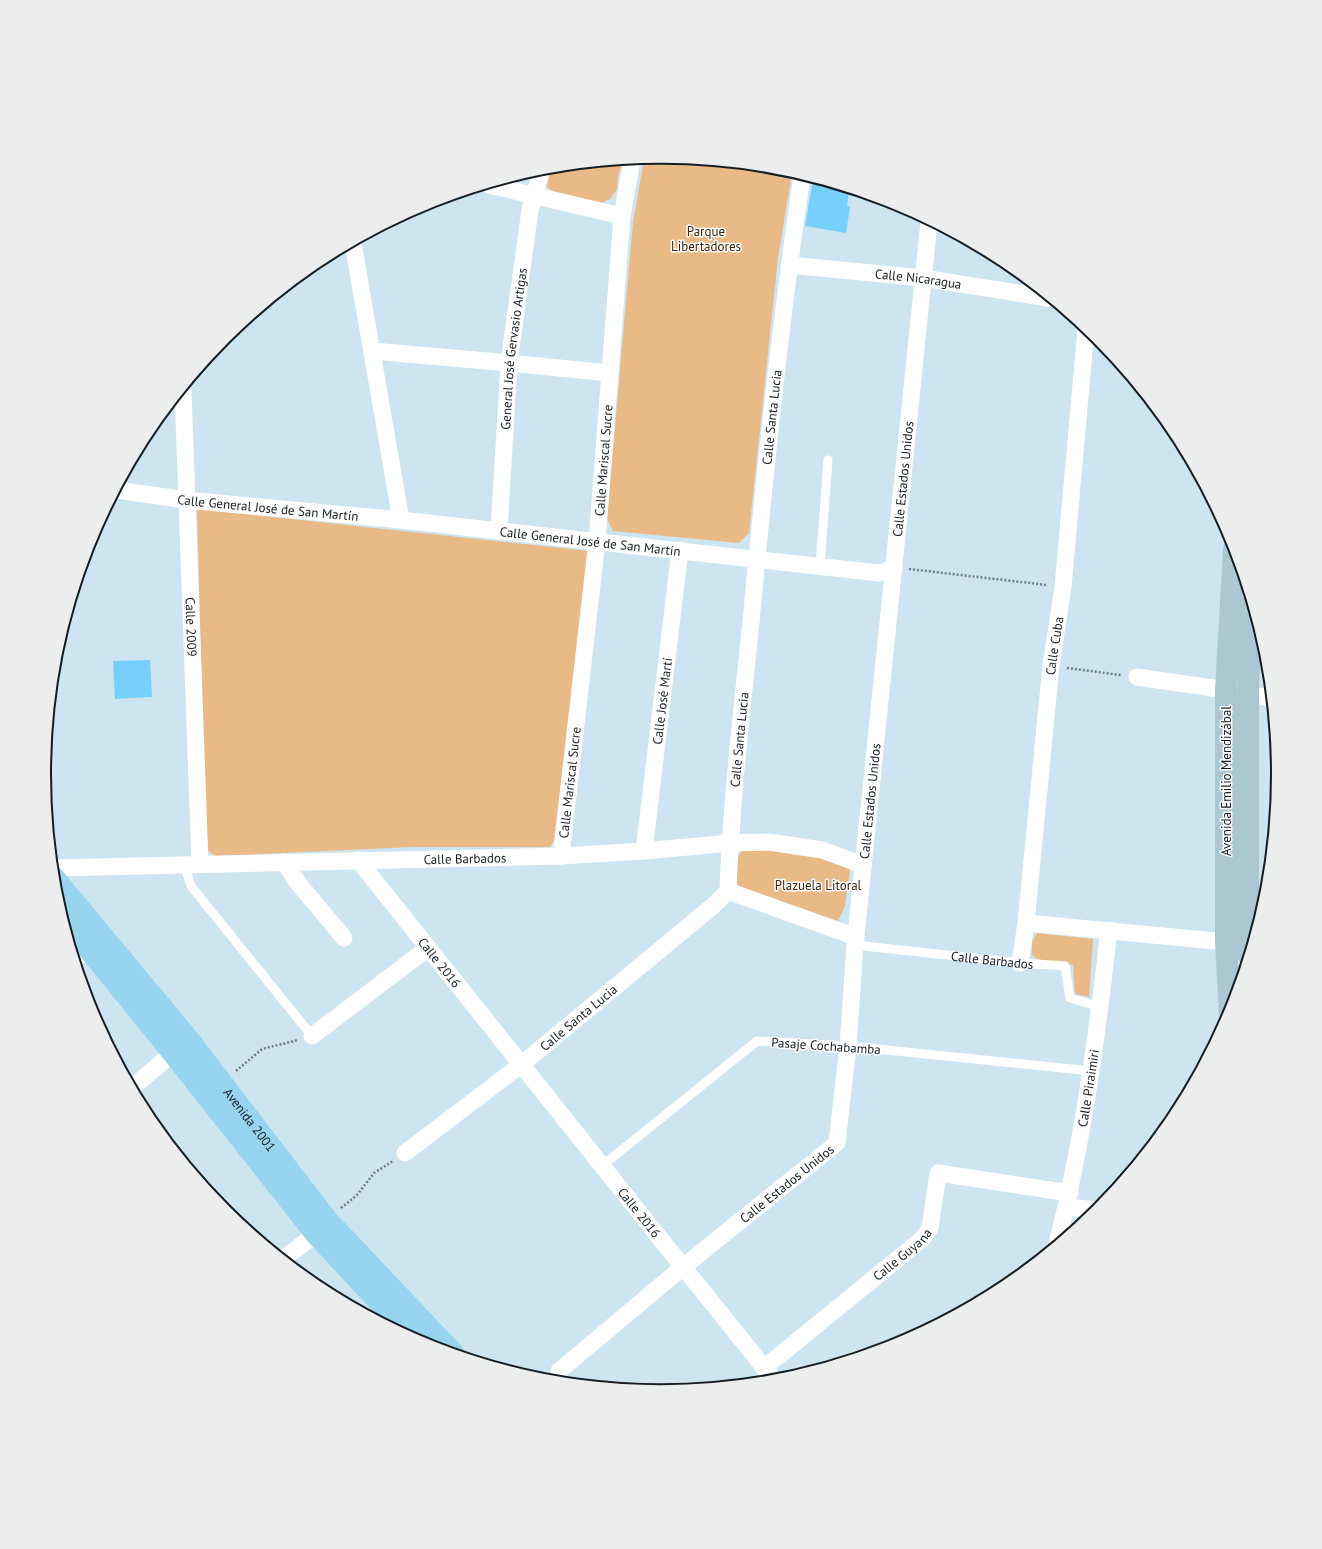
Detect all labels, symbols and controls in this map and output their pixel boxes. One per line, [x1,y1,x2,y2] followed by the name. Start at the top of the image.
[671,223,741,255] park label: Parque Libertadores
[874,265,963,293] street label: Calle Nicaragua
[497,267,530,430] street label: General José Gervasio Artigas
[758,369,785,465] street label: Calle Santa Lucia
[590,404,616,517] street label: Calle Mariscal Sucre
[888,420,917,537] street label: Calle Estados Unidos
[176,490,359,525] street label: Calle General José de San Martín
[499,523,681,559] street label: Calle General José de San Martín
[182,597,201,657] street label: Calle 2009
[1042,615,1067,676] street label: Calle Cuba
[648,656,676,745] street label: Calle José Martí
[726,691,752,788] street label: Calle Santa Lucia
[1218,706,1235,856] street label: Avenida Emilio Mendizábal
[555,726,584,839] street label: Calle Mariscal Sucre
[855,743,884,860] street label: Calle Estados Unidos
[423,849,506,868] street label: Calle Barbados
[775,877,862,894] park label: Plazuela Litoral
[414,934,465,991] street label: Calle 2016
[950,947,1034,972] street label: Calle Barbados
[536,980,620,1054] street label: Calle Santa Lucia
[771,1034,881,1058] street label: Pasaje Cochabamba
[1073,1048,1102,1128] street label: Calle Piraimiri
[220,1084,280,1155] street label: Avenida 2001
[736,1140,837,1227] street label: Calle Estados Unidos
[614,1184,665,1241] street label: Calle 2016
[869,1225,935,1284] street label: Calle Guyana

